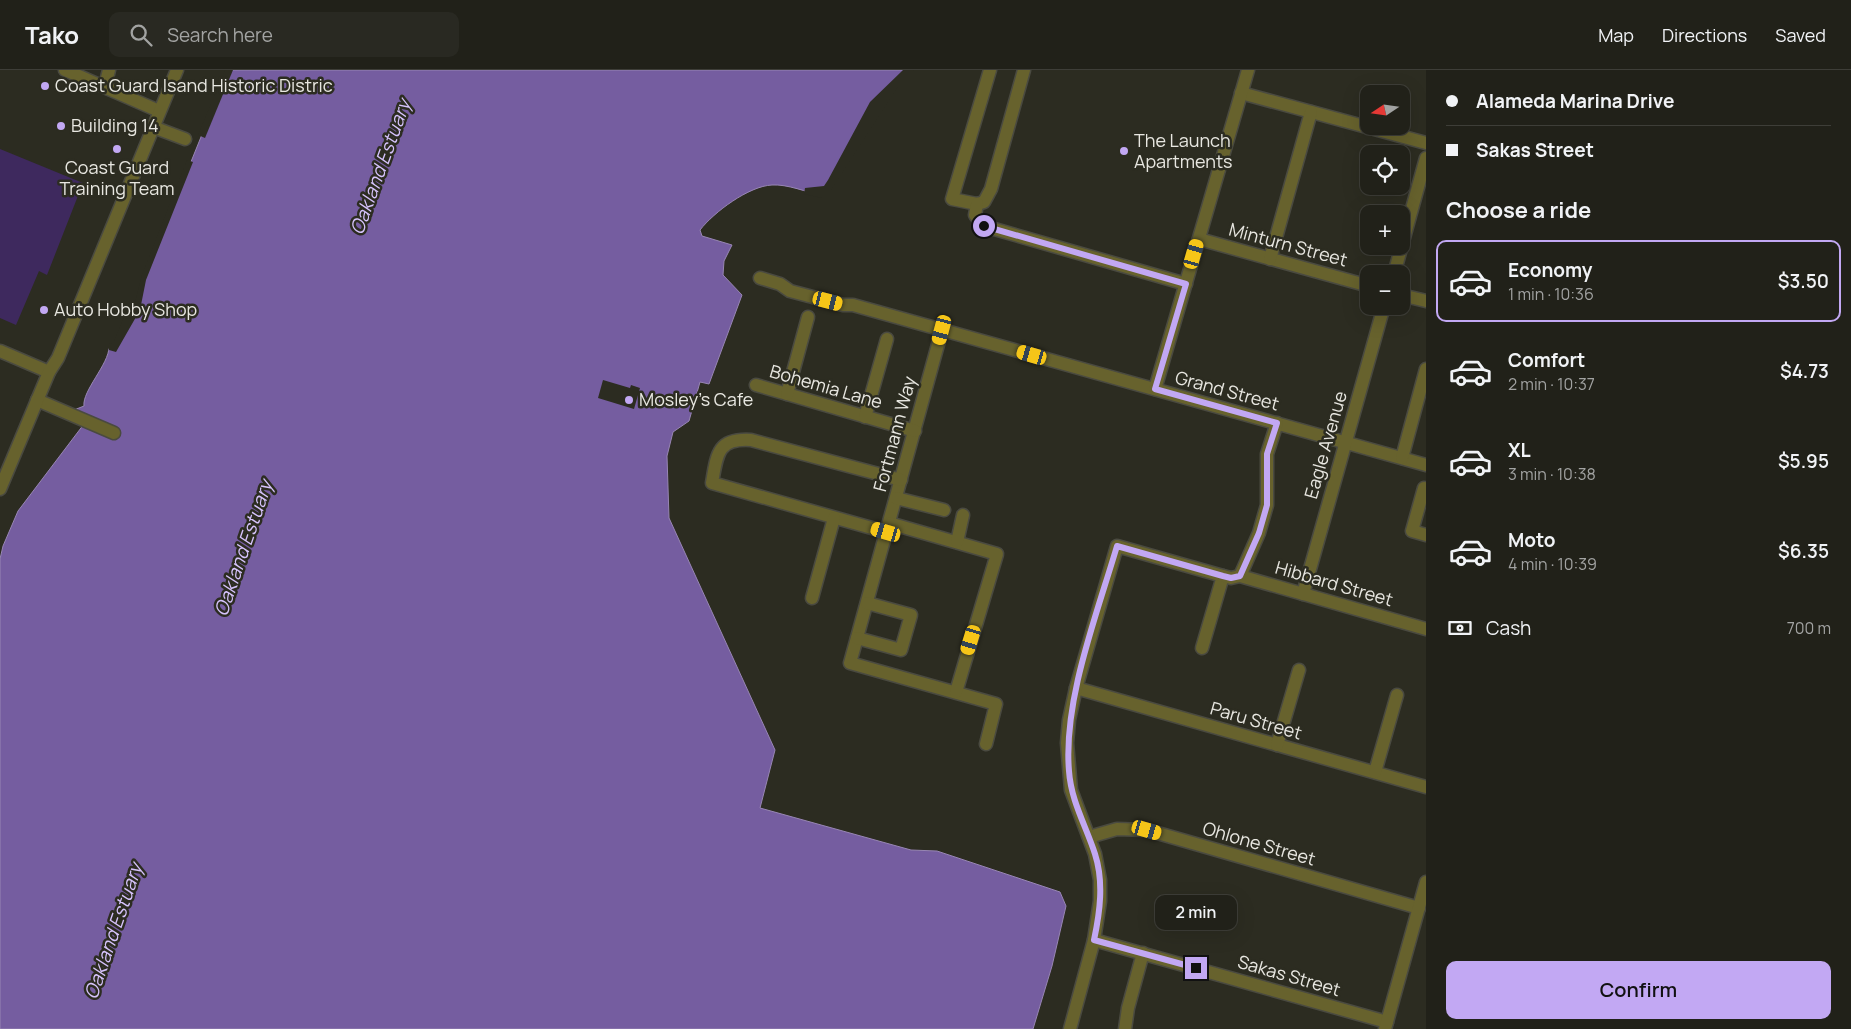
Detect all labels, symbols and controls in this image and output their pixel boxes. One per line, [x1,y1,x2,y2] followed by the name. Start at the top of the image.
[109,12,459,57] search box
[25,18,79,51] text: Tako
[127,21,155,49] icon: search
[167,22,273,48] text: Search here
[1598,23,1634,47] text: Map
[1662,23,1747,47] text: Directions
[1775,23,1826,47] text: Saved
[55,73,333,97] place label: Coast Guard Isand Historic Distric
[39,80,51,92] marker: Coast Guard Isand Historic Distric
[1360,85,1410,135] north arrow
[1360,85,1410,315] map controls
[1476,88,1674,114] text: Alameda Marina Drive
[344,93,418,238] water label: Oakland Estuary
[71,113,159,137] place label: Building 14
[55,120,67,132] marker: Building 14
[1134,128,1233,173] place label: The Launch Apartments
[1476,137,1594,163] text: Sakas Street
[111,143,123,155] marker: Coast Guard Training Team
[1118,145,1130,157] marker: The Launch Apartments
[1360,145,1410,195] button: locate
[60,155,174,200] place label: Coast Guard Training Team
[1446,195,1591,225] text: Choose a ride
[1360,205,1410,255] button: +
[973,215,995,237] route start
[1226,217,1350,271] street label: Minturn Street
[1182,238,1205,270] car
[1508,257,1592,283] text: Economy
[1448,259,1493,304] icon: car
[1360,265,1410,315] button: −
[1778,268,1829,294] text: $3.50
[1508,283,1594,305] text: 1 min · 10:36
[811,290,844,312] car
[54,297,197,321] place label: Auto Hobby Shop
[38,304,50,316] marker: Auto Hobby Shop
[930,314,953,346] car
[1015,344,1048,366] car
[1508,347,1585,373] text: Comfort
[1448,349,1493,394] icon: car
[1780,358,1829,384] text: $4.73
[767,359,885,414] street label: Bohemia Lane
[1173,365,1282,415] street label: Grand Street
[867,373,921,494] street label: Fortmann Way
[1508,373,1595,395] text: 2 min · 10:37
[639,387,753,411] place label: Mosley's Cafe
[1298,388,1352,501] street label: Eagle Avenue
[623,394,635,406] marker: Mosley's Cafe
[1508,437,1531,463] text: XL
[1448,439,1493,484] icon: car
[1778,448,1829,474] text: $5.95
[1508,463,1596,485] text: 3 min · 10:38
[208,474,279,619] water label: Oakland Estuary
[869,521,902,543] car
[1508,527,1555,553] text: Moto
[1448,529,1493,574] icon: car
[1778,538,1829,564] text: $6.35
[1508,553,1597,575] text: 4 min · 10:39
[1273,555,1396,611] street label: Hibbard Street
[1446,614,1474,642] icon: cash
[1486,615,1531,641] text: Cash
[1787,617,1831,639] text: 700 m
[959,623,982,657] car
[1208,696,1305,745] street label: Paru Street
[1200,815,1318,871] street label: Ohlone Street
[1130,819,1163,841] car
[78,857,149,1002] water label: Oakland Estuary
[1155,896,1237,930] callout: 2 min
[1176,901,1216,923] text: 2 min
[1235,949,1344,1001] street label: Sakas Street
[1185,957,1207,979] route end
[1446,961,1831,1019] button: Confirm

